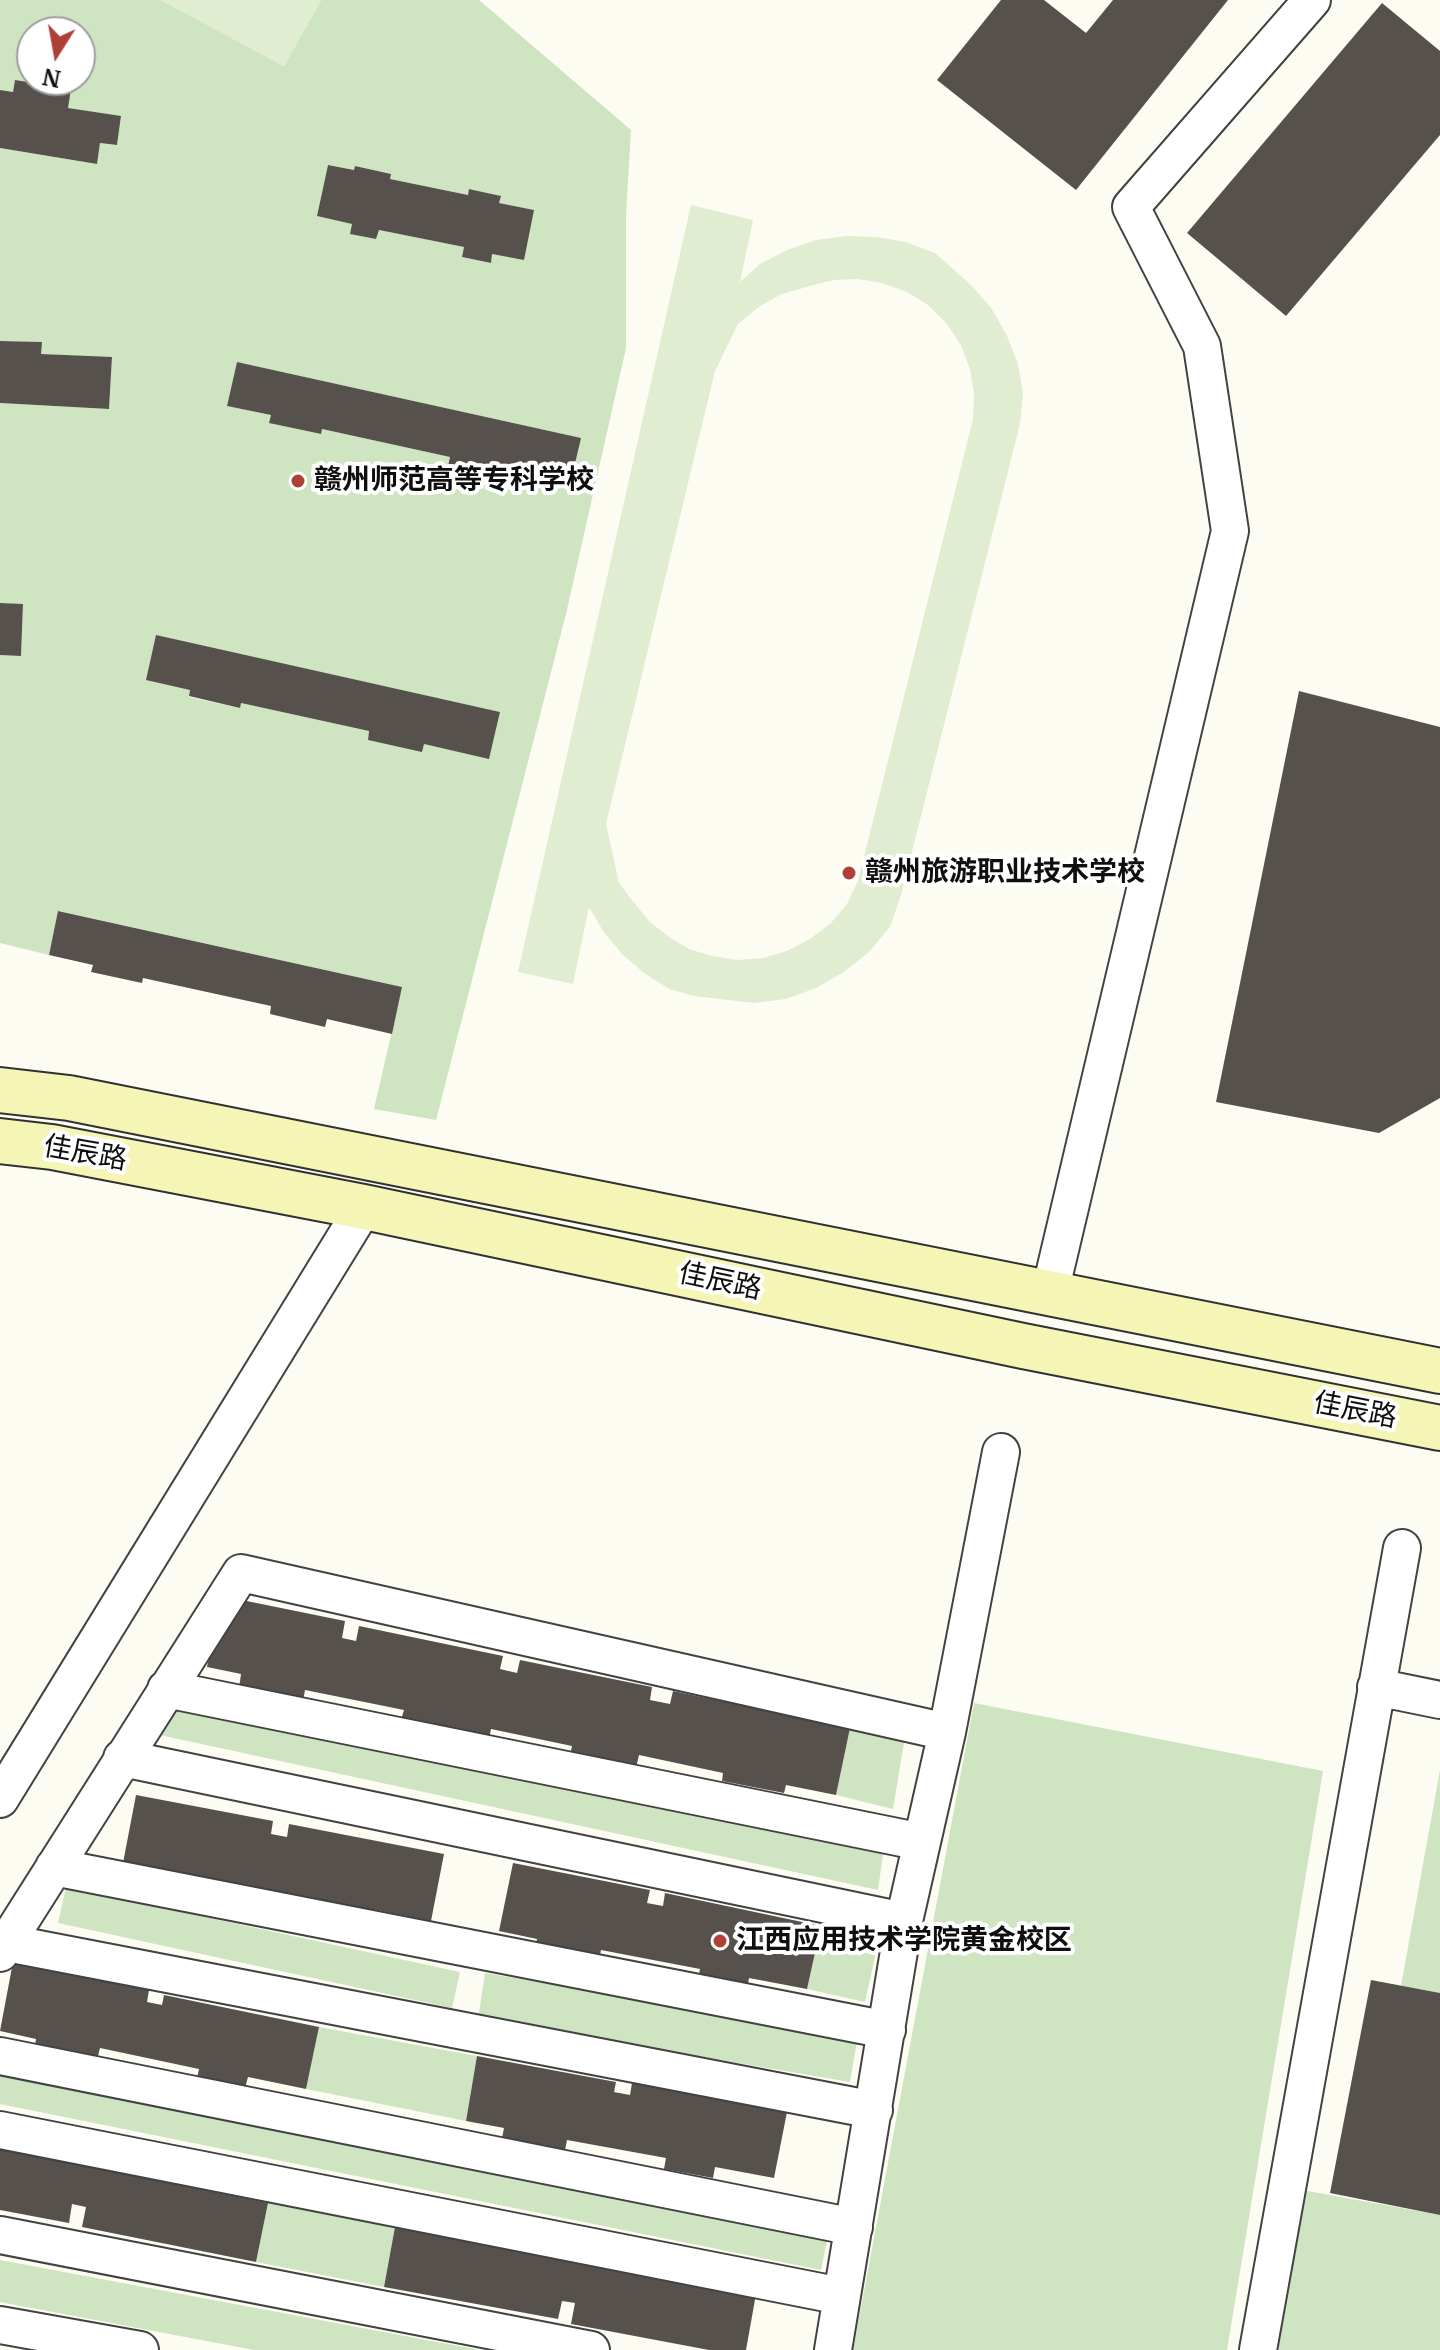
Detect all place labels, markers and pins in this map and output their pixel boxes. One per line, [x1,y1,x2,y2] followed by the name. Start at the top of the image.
[314,464,594,498] place label: 赣州师范高等专科学校
[289,472,307,490] marker: 赣州师范高等专科学校
[865,856,1145,890] place label: 赣州旅游职业技术学校
[840,864,858,882] marker: 赣州旅游职业技术学校
[736,1924,1072,1958] place label: 江西应用技术学院黄金校区
[711,1932,729,1950] marker: 江西应用技术学院黄金校区

